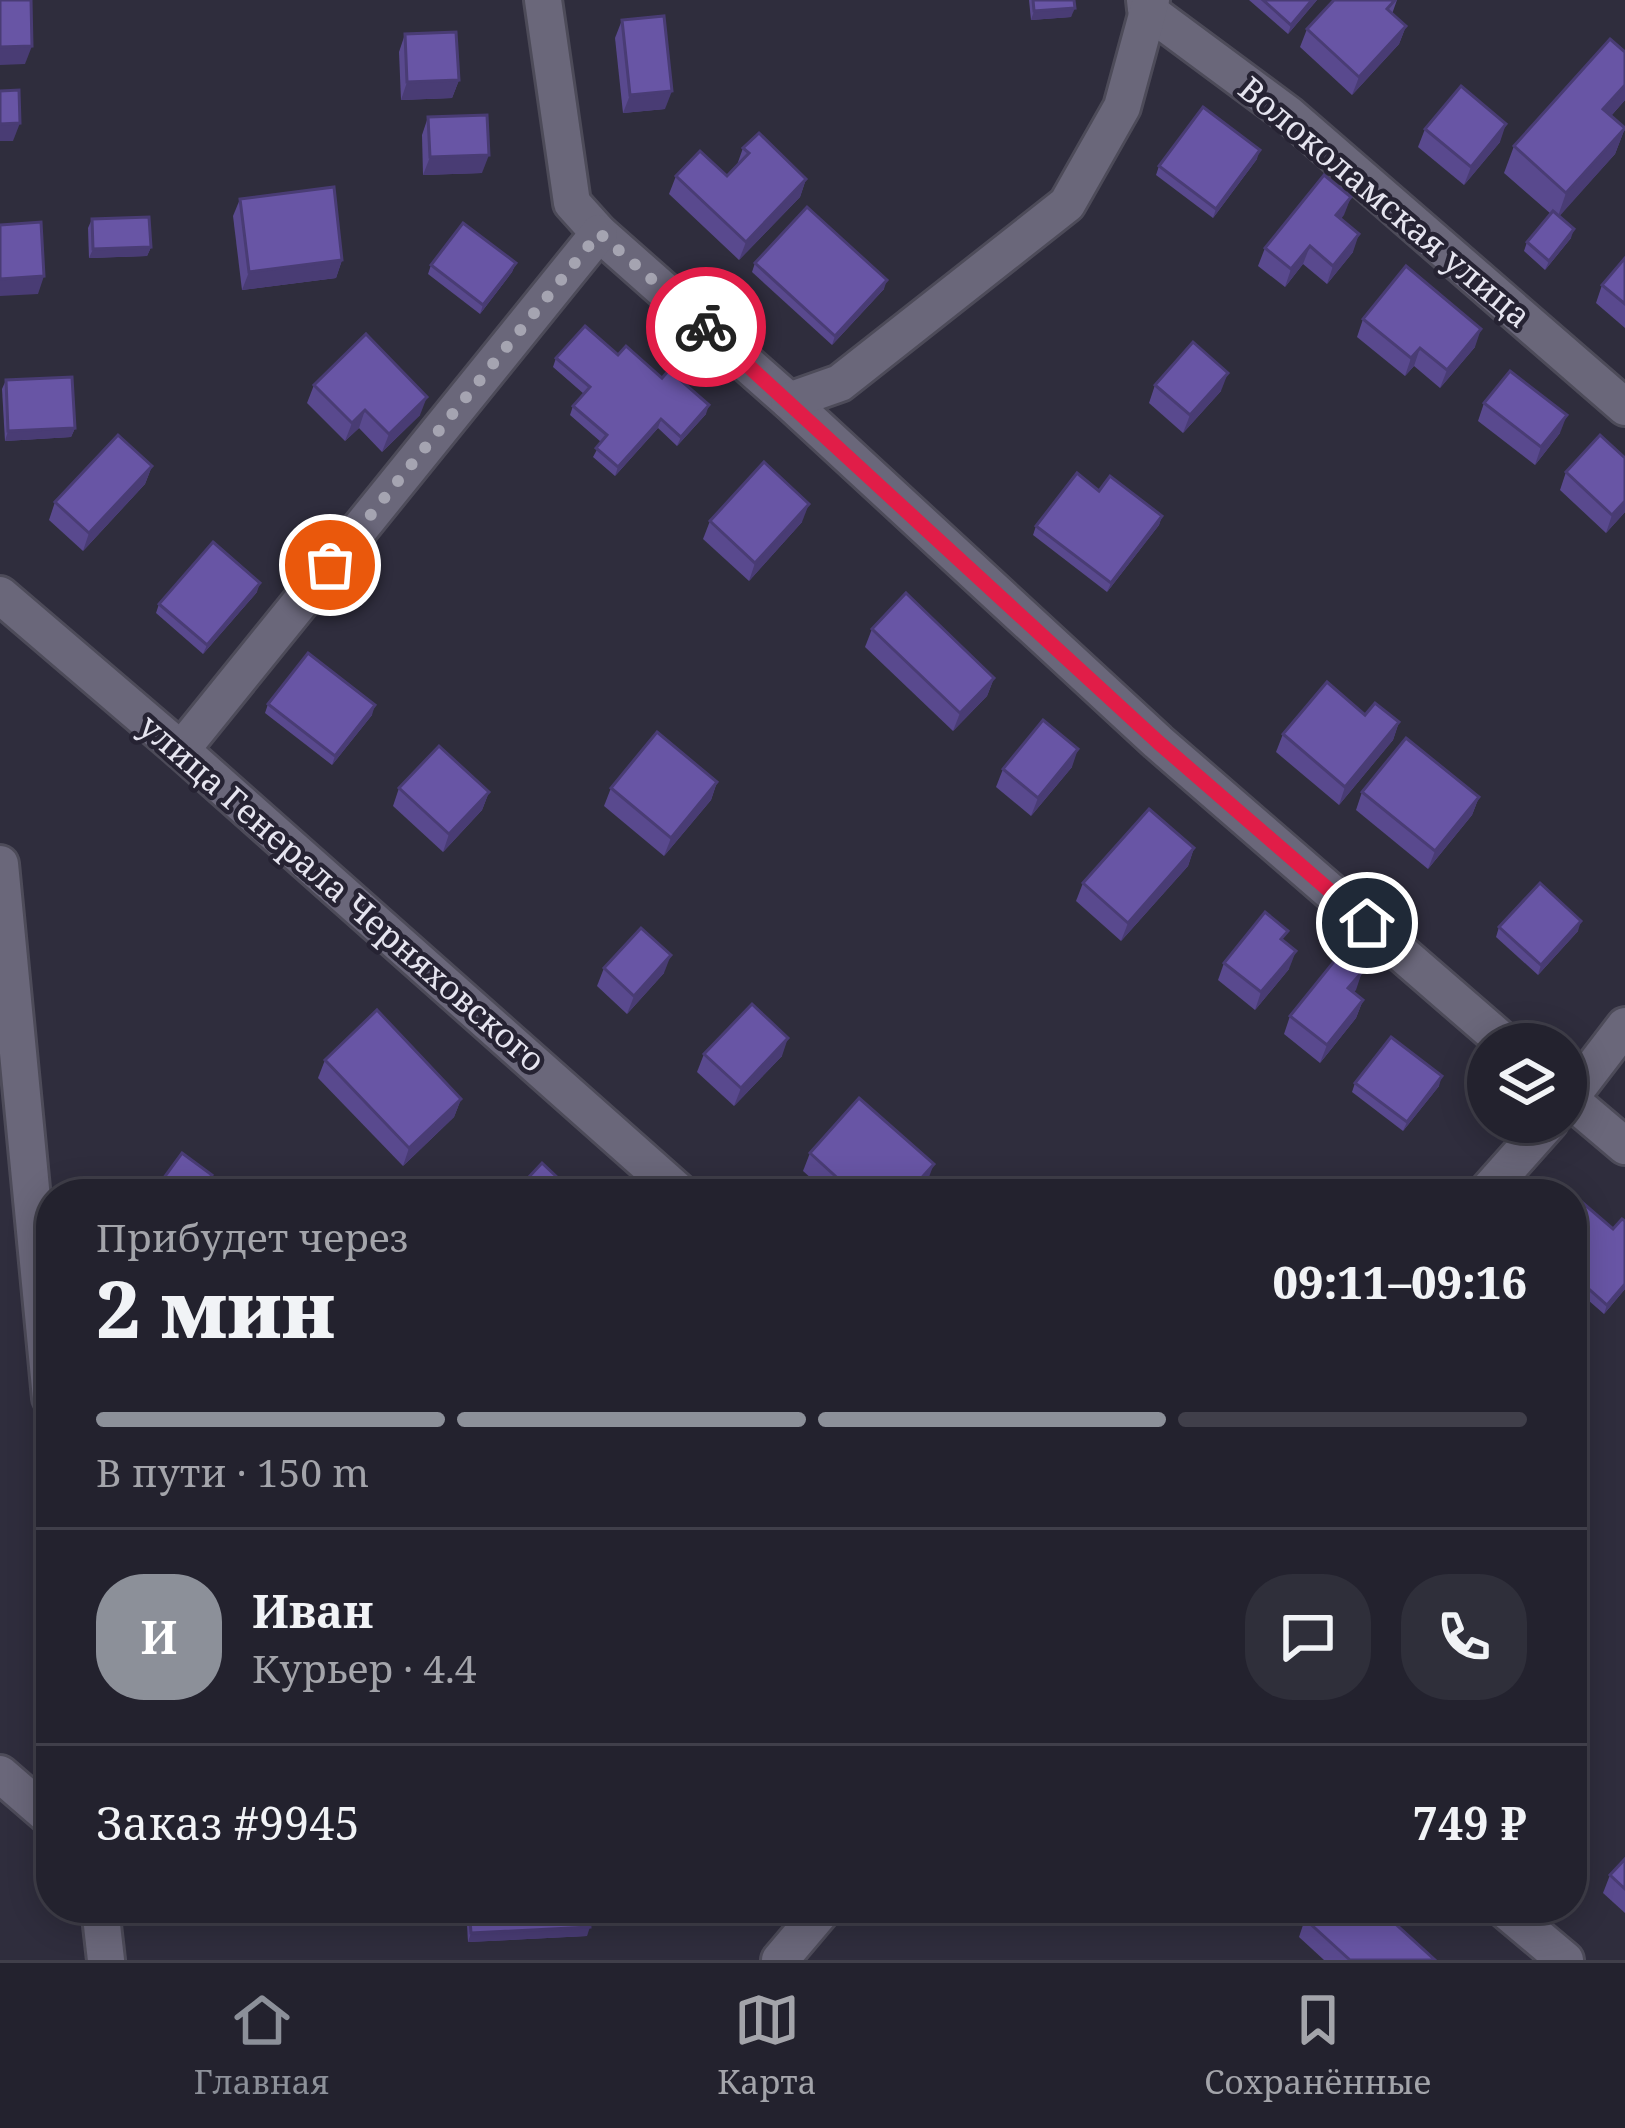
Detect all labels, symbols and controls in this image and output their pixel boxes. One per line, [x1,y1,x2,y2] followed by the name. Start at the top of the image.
[1230,66,1541,337] street label: Волоколамская улица
[646,267,766,387] courier
[673,294,739,360] icon: bike
[279,514,381,616] pin
[297,532,363,598] icon: bag
[130,704,555,1082] street label: улица Генерала Черняховского
[1316,872,1418,974] pin
[1334,890,1400,956] icon: home
[1467,1023,1587,1143] map controls
[1467,1023,1587,1143] button: layers
[96,1210,408,1263] text: Прибудет через
[1272,1251,1527,1312] text: 09:11–09:16
[96,1255,335,1361] text: 2 мин
[96,1445,369,1498] text: В пути · 150 m
[1245,1574,1371,1700] button: chat
[1401,1574,1527,1700] button: phone
[252,1580,373,1641] text: Иван
[140,1606,178,1667] text: И
[252,1641,476,1694] text: Курьер · 4.4
[96,1792,360,1853] text: Заказ #9945
[1412,1792,1527,1853] text: 749 ₽
[194,1987,329,2104] tab: Главная
[717,1987,817,2104] tab: Карта
[1204,1987,1431,2104] tab: Сохранённые

